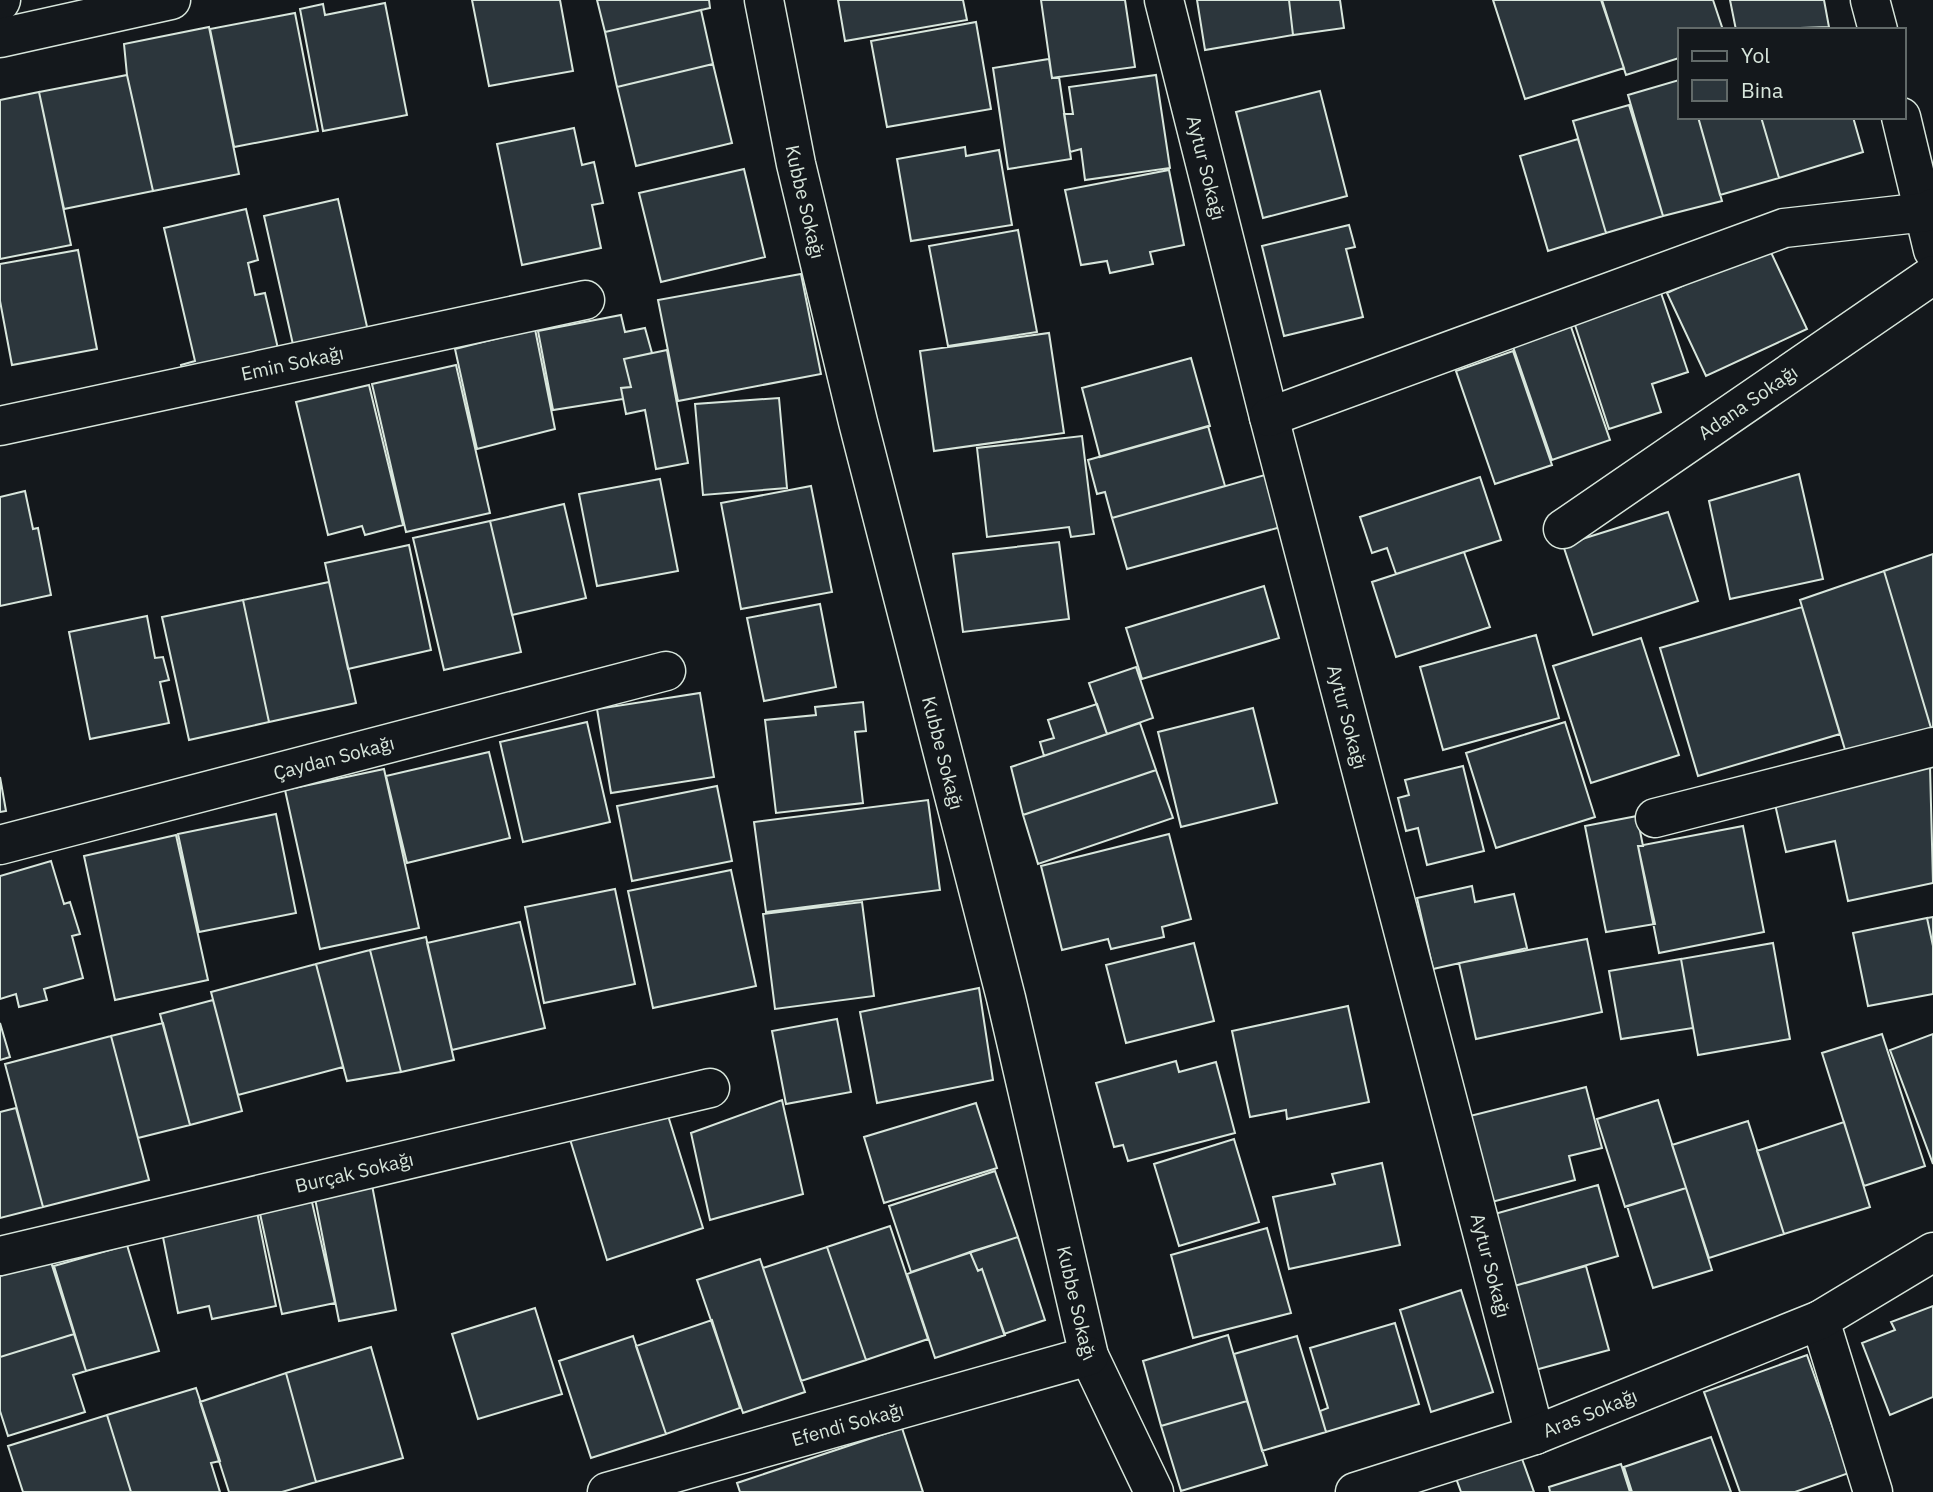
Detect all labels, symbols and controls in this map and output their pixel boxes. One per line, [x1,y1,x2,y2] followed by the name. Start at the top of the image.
[1678,28,1905,119] legend
[1741,41,1770,69] text: Yol
[1741,76,1783,104] text: Bina
[1182,113,1231,223] street label: Aytur Sokağı
[781,143,830,261] street label: Kubbe Sokağı
[239,340,346,386] street label: Emin Sokağı
[1693,360,1802,445] street label: Adana Sokağı
[1322,662,1372,772] street label: Aytur Sokağı
[917,694,969,812] street label: Kubbe Sokağı
[271,730,397,785] street label: Çaydan Sokağı
[293,1147,416,1198] street label: Burçak Sokağı
[1466,1211,1516,1320] street label: Aytur Sokağı
[1052,1243,1101,1364] street label: Kubbe Sokağı
[1539,1383,1641,1443] street label: Aras Sokağı
[789,1397,906,1451] street label: Efendi Sokağı

